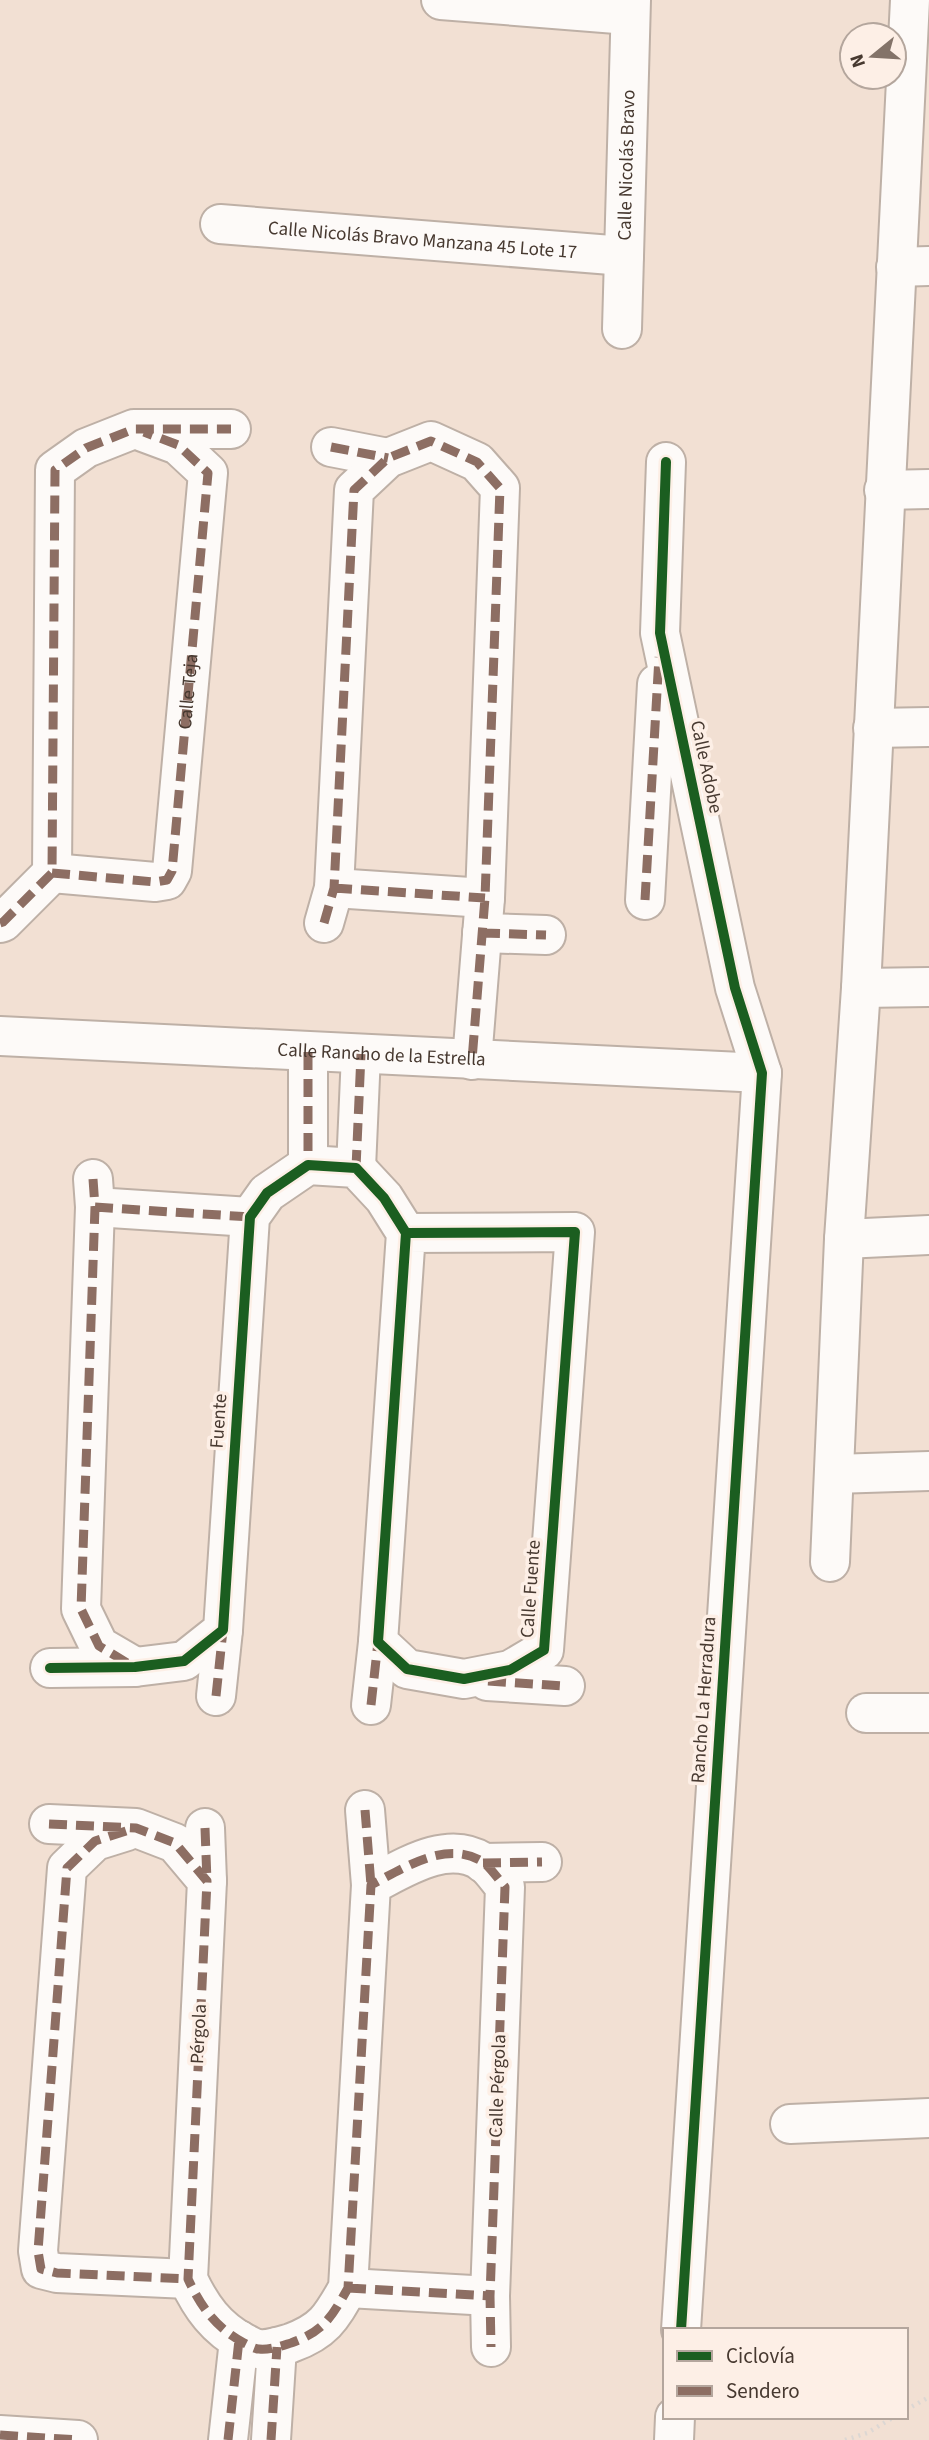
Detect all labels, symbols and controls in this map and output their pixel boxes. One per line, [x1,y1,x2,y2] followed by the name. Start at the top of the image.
[838,21,908,91] north arrow
[843,51,873,71] text: N
[611,89,642,241] street label: Calle Nicolás Bravo
[267,214,578,266] street label: Calle Nicolás Bravo Manzana 45 Lote 17
[171,652,205,731] street label: Calle Teja
[683,718,729,816] street label: Calle Adobe
[277,1036,486,1073] street label: Calle Rancho de la Estrella
[204,1393,234,1449] street label: Fuente
[514,1539,548,1639] street label: Calle Fuente
[685,1616,723,1784] street label: Rancho La Herradura
[184,2003,214,2065] street label: Pérgola
[483,2034,513,2138] street label: Calle Pérgola
[663,2328,908,2419] legend
[726,2341,795,2371] text: Ciclovía
[726,2376,800,2406] text: Sendero

